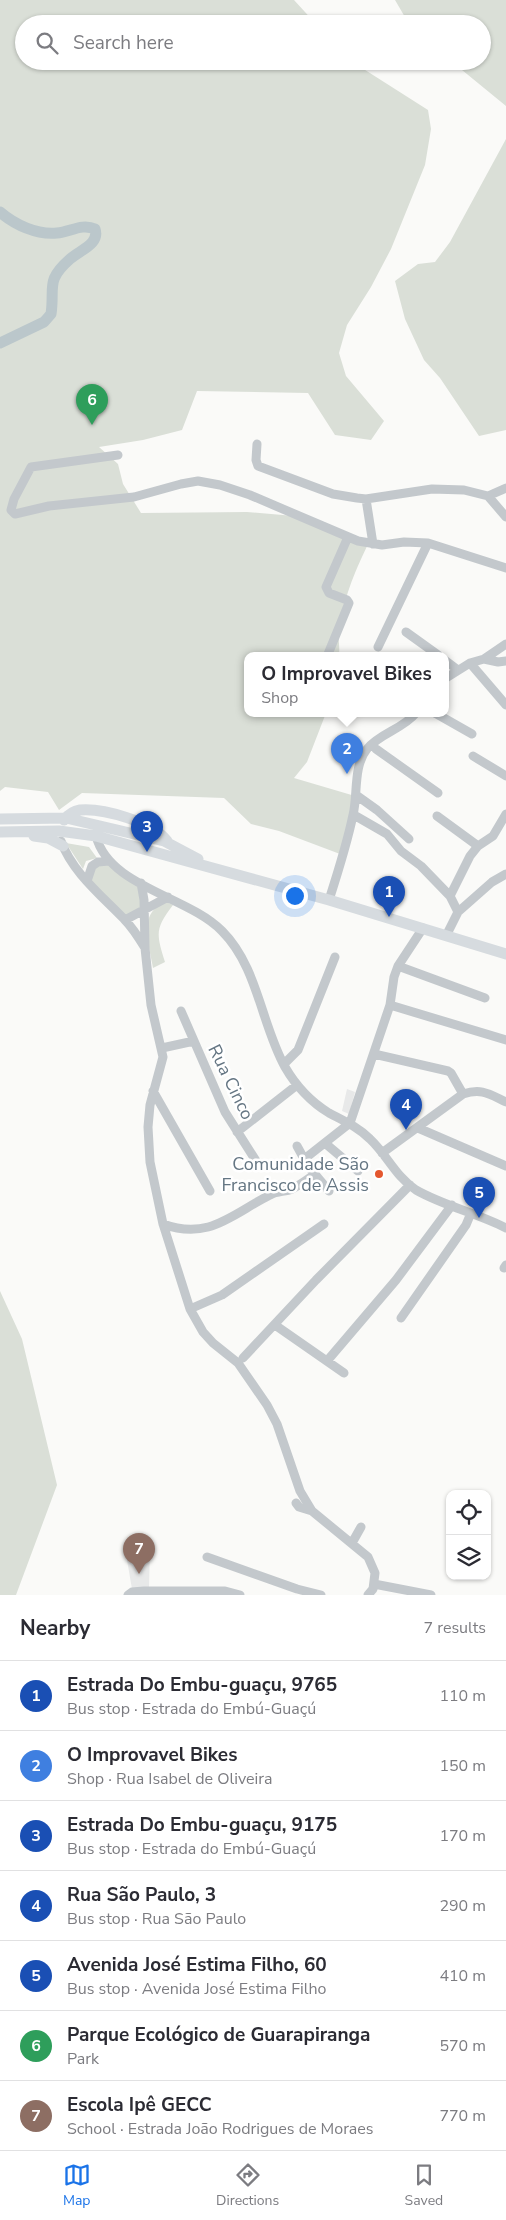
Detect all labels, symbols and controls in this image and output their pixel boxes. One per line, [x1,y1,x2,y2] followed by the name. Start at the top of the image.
[15,15,491,70] search box
[33,29,61,57] icon: search
[73,30,174,56] text: Search here
[76,384,108,425] pin: 6
[244,652,449,717] popup
[261,661,432,687] text: O Improvavel Bikes
[261,687,298,709] text: Shop
[331,733,363,774] pin: 2
[131,811,163,852] pin: 3
[373,876,405,917] pin: 1
[282,883,308,909] your location
[202,1040,260,1124] street label: Rua Cinco
[390,1089,422,1130] pin: 4
[221,1152,369,1197] place label: Comunidade São Francisco de Assis
[373,1168,385,1180] marker: Comunidade São Francisco de Assis
[463,1177,495,1218] pin: 5
[446,1490,491,1580] map controls
[446,1490,491,1535] button: locate
[123,1533,155,1574] pin: 7
[446,1535,491,1580] button: layers
[20,1614,90,1642] text: Nearby
[424,1617,486,1639] text: 7 results
[67,1672,337,1698] text: Estrada Do Embu-guaçu, 9765
[31,1685,41,1707] text: 1
[439,1685,486,1707] text: 110 m
[67,1698,316,1720] text: Bus stop · Estrada do Embú-Guaçú
[67,1742,237,1768] text: O Improvavel Bikes
[31,1755,41,1777] text: 2
[439,1755,486,1777] text: 150 m
[67,1768,272,1790] text: Shop · Rua Isabel de Oliveira
[67,1812,337,1838] text: Estrada Do Embu-guaçu, 9175
[31,1825,41,1847] text: 3
[439,1825,486,1847] text: 170 m
[67,1838,316,1860] text: Bus stop · Estrada do Embú-Guaçú
[67,1882,216,1908] text: Rua São Paulo, 3
[31,1895,41,1917] text: 4
[439,1895,486,1917] text: 290 m
[67,1908,246,1930] text: Bus stop · Rua São Paulo
[67,1952,327,1978] text: Avenida José Estima Filho, 60
[31,1965,41,1987] text: 5
[439,1965,486,1987] text: 410 m
[67,1978,326,2000] text: Bus stop · Avenida José Estima Filho
[67,2022,371,2048] text: Parque Ecológico de Guarapiranga
[31,2035,41,2057] text: 6
[439,2035,486,2057] text: 570 m
[67,2048,99,2070] text: Park
[67,2092,212,2118] text: Escola Ipê GECC
[31,2105,41,2127] text: 7
[439,2105,486,2127] text: 770 m
[67,2118,374,2140] text: School · Estrada João Rodrigues de Moraes
[63,2161,91,2210] tab: Map
[216,2161,279,2210] tab: Directions
[405,2161,443,2210] tab: Saved

